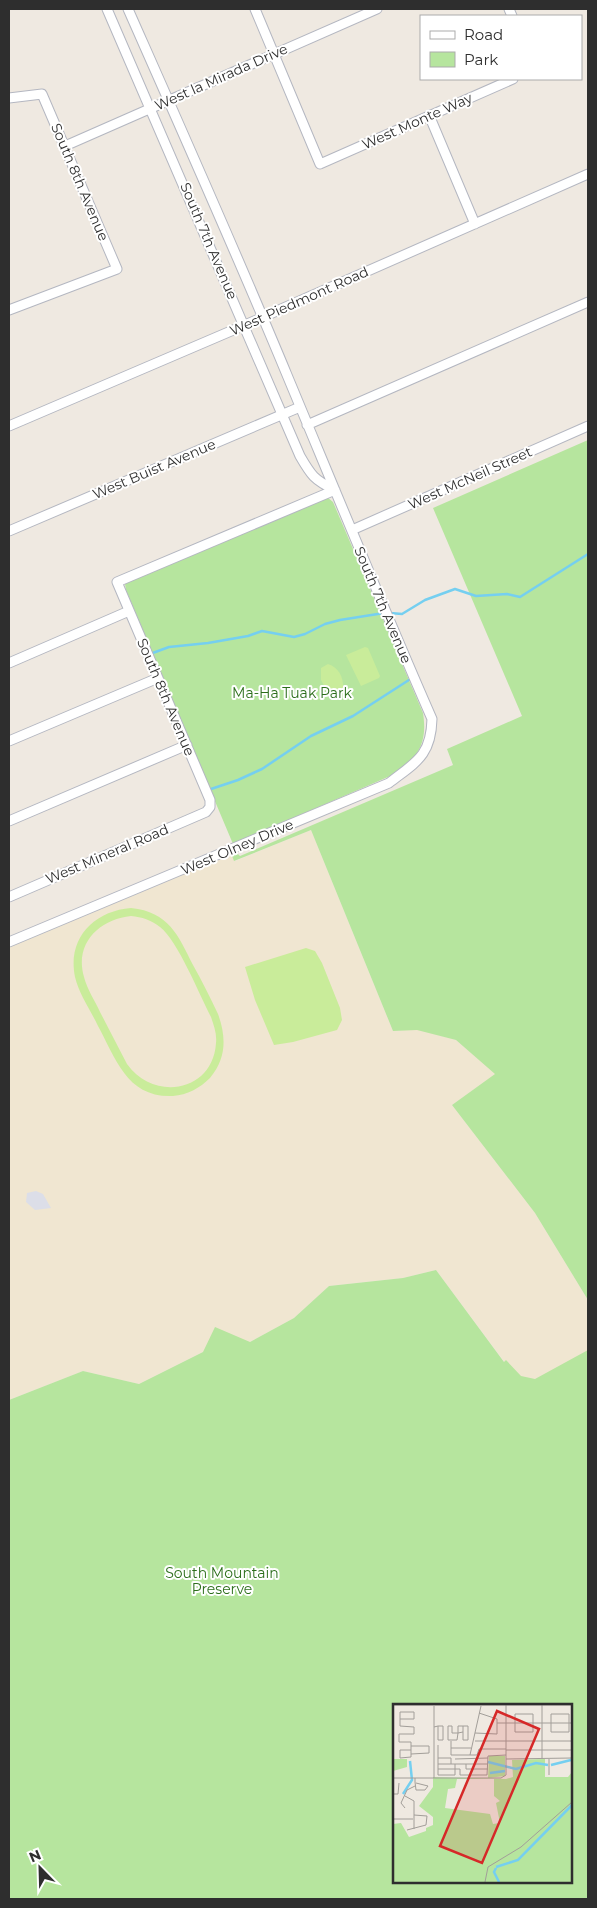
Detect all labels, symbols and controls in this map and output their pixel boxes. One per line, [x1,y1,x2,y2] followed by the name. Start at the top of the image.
[420,15,582,80] legend
[464,25,503,44] text: Road
[152,40,290,114] street label: West la Mirada Drive
[464,50,498,69] text: Park
[359,88,475,153] street label: West Monte Way
[47,120,113,244] street label: South 8th Avenue
[176,180,242,302] street label: South 7th Avenue
[227,262,371,340] street label: West Piedmont Road
[90,435,218,503] street label: West Buist Avenue
[405,442,535,513] street label: West McNeil Street
[350,544,416,666] street label: South 7th Avenue
[133,635,199,759] street label: South 8th Avenue
[232,684,353,702] park label: Ma-Ha Tuak Park
[178,815,296,879] street label: West Olney Drive
[43,820,171,888] street label: West Mineral Road
[165,1564,279,1598] park label: South Mountain Preserve
[393,1704,572,1883] inset map
[15,1843,65,1893] north arrow
[26,1846,44,1867] text: N

